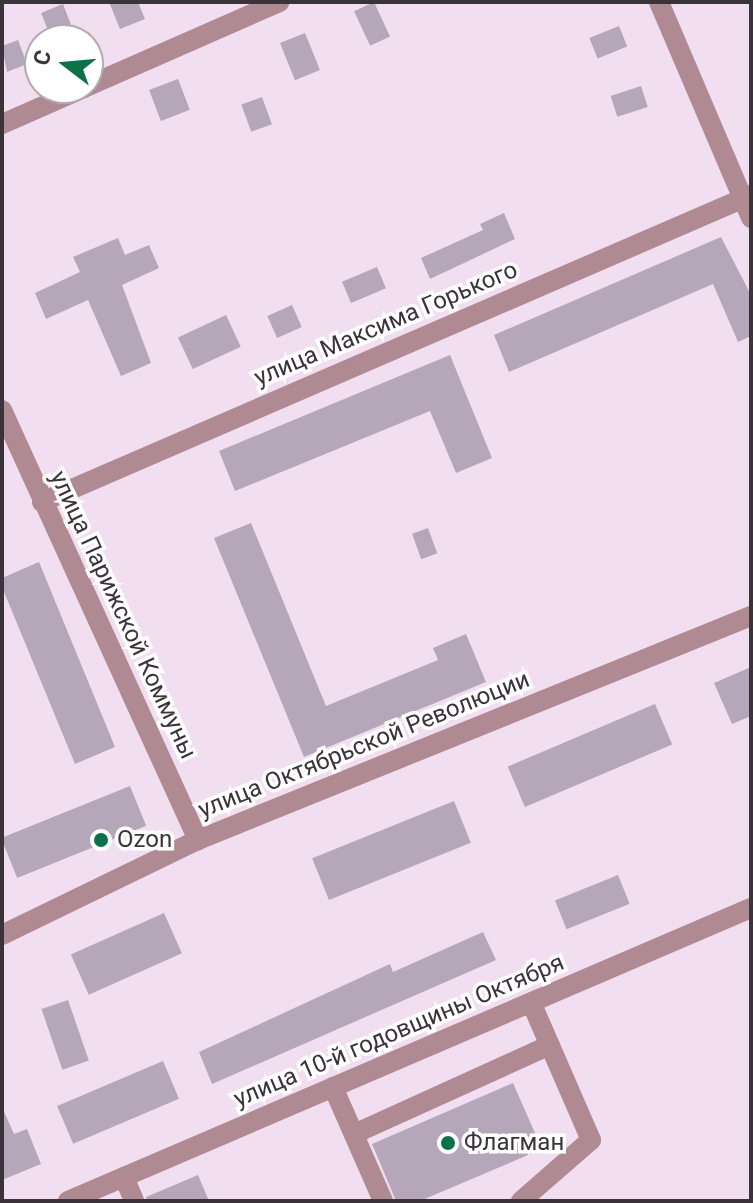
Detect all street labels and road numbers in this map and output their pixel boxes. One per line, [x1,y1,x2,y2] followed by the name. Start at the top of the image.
[250,255,522,393] street label: улица Максима Горького
[43,466,203,764] street label: улица Парижской Коммуны
[194,665,534,825] street label: улица Октябрьской Революции
[230,948,568,1114] street label: улица 10-й годовщины Октября

